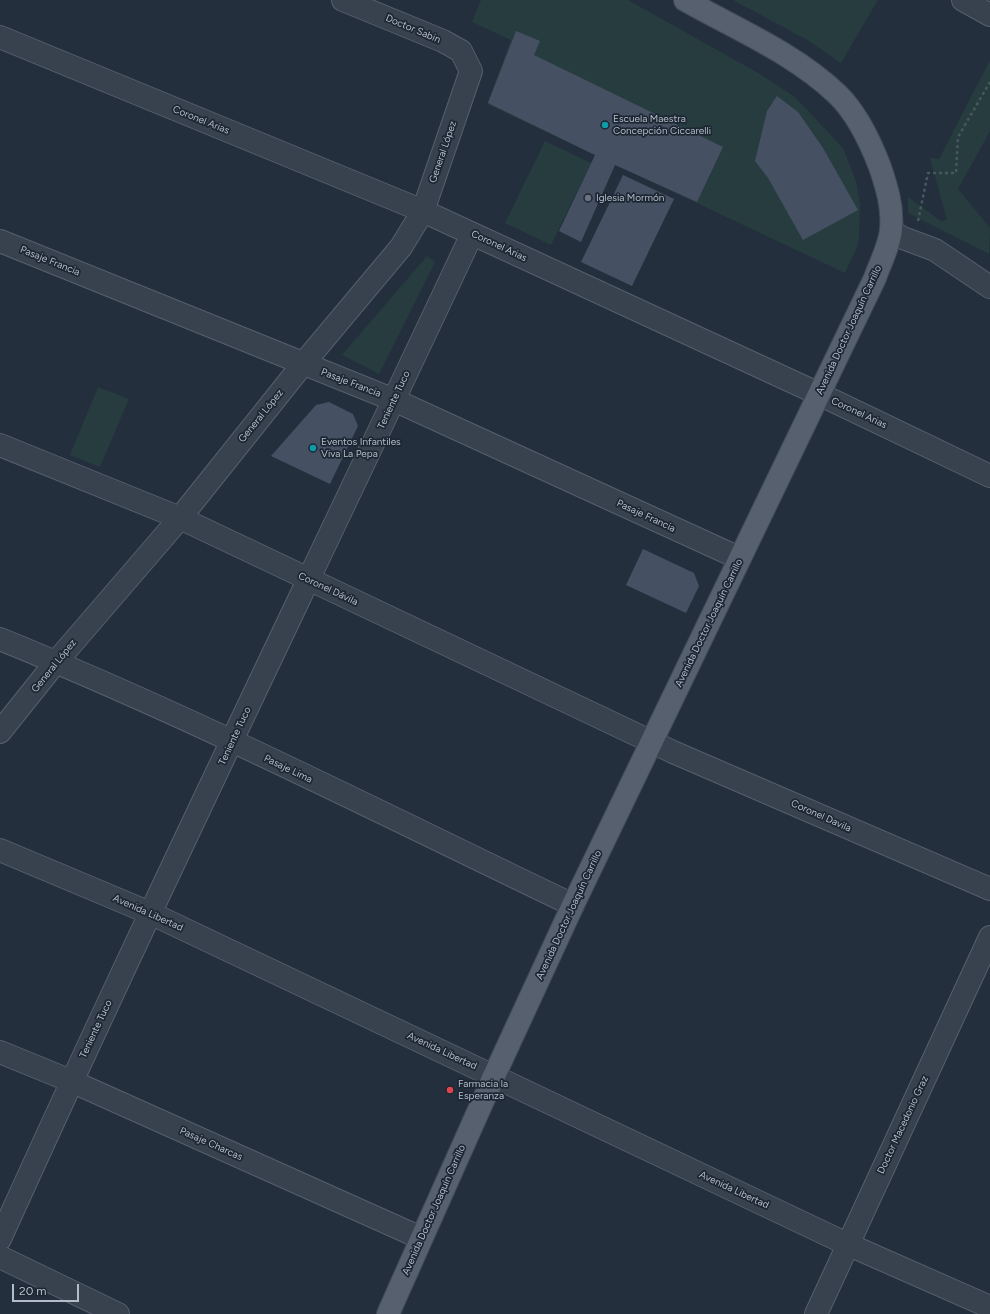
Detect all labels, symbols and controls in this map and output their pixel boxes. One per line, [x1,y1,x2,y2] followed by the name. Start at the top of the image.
[384,12,442,46] street label: Doctor Sabin
[171,103,231,137] street label: Coronel Arias
[613,113,711,136] place label: Escuela Maestra Concepción Ciccarelli
[427,120,459,184] street label: General López
[600,120,610,130] marker: Escuela Maestra Concepción Ciccarelli
[596,192,664,204] place label: Iglesia Mormón
[583,193,593,203] marker: Iglesia Mormón
[469,228,529,264] street label: Coronel Arias
[18,244,82,278] street label: Pasaje Francia
[814,263,884,397] street label: Avenida Doctor Joaquín Carrillo
[319,366,383,400] street label: Pasaje Francia
[375,369,413,431] street label: Teniente Tuco
[236,387,286,445] street label: General López
[829,395,889,431] street label: Coronel Arias
[321,436,401,460] place label: Eventos Infantiles Viva La Pepa
[308,443,318,453] marker: Eventos Infantiles Viva La Pepa
[615,497,677,535] street label: Pasaje Francia
[673,557,745,689] street label: Avenida Doctor Joaquín Carrillo
[296,570,360,608] street label: Coronel Dávila
[29,637,79,695] street label: General López
[216,705,254,767] street label: Teniente Tuco
[262,752,314,786] street label: Pasaje Lima
[789,797,853,835] street label: Coronel Davila
[534,848,604,982] street label: Avenida Doctor Joaquín Carrillo
[111,892,185,934] street label: Avenida Libertad
[77,998,115,1060] street label: Teniente Tuco
[405,1030,479,1072] street label: Avenida Libertad
[875,1074,931,1176] street label: Doctor Macedonio Graz
[458,1078,508,1102] place label: Farmacia la Esperanza
[445,1085,455,1095] marker: Farmacia la Esperanza
[178,1125,244,1163] street label: Pasaje Charcas
[400,1143,468,1277] street label: Avenida Doctor Joaquín Carrillo
[697,1169,771,1211] street label: Avenida Libertad
[14,1276,81,1302] scale bar
[19,1284,47,1298] text: 20 m

